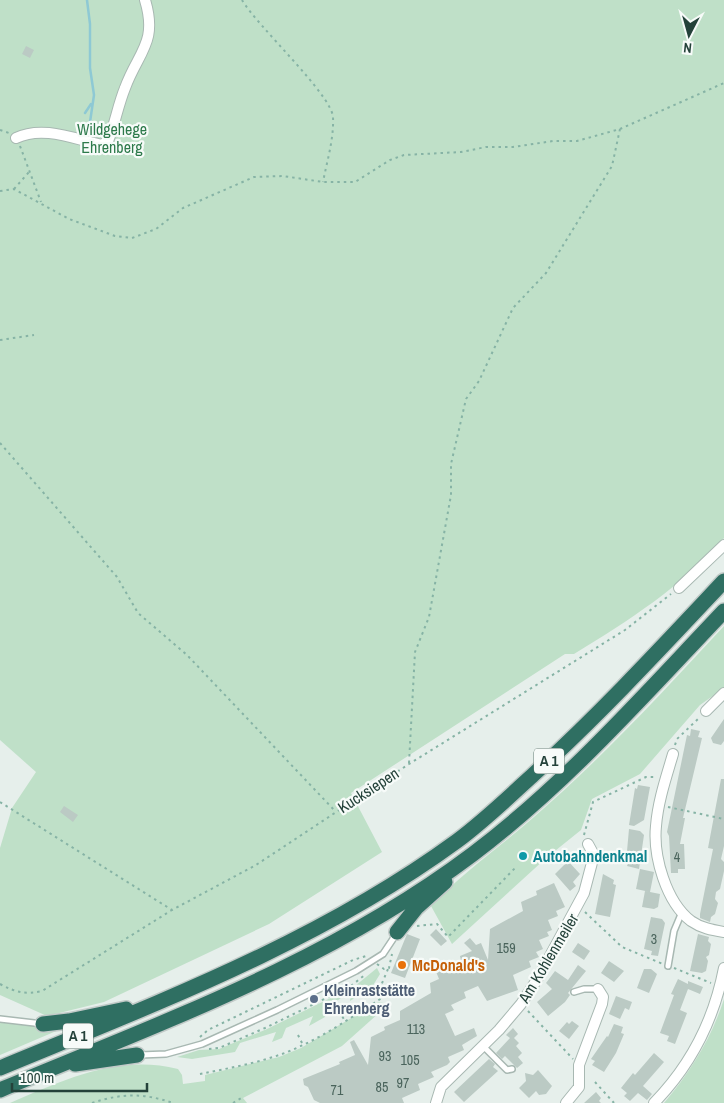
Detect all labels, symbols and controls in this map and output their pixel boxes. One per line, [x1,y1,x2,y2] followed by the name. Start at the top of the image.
[664,10,714,60] north arrow
[683,39,693,57] text: N
[77,118,147,158] park label: Wildgehege Ehrenberg
[534,748,564,774] road number: A 1
[333,762,403,818] street label: Kucksiepen
[533,845,647,867] place label: Autobahndenkmal
[674,848,681,866] house number: 4
[517,850,529,862] marker: Autobahndenkmal
[512,909,584,1008] street label: Am Kohlenmeiler
[651,930,657,948] house number: 3
[496,939,516,957] house number: 159
[412,954,485,976] place label: McDonald's
[396,959,408,971] marker: McDonald's
[324,979,415,1019] place label: Kleinraststätte Ehrenberg
[308,993,320,1005] marker: Kleinraststätte Ehrenberg
[407,1020,425,1038] house number: 113
[63,1024,93,1048] road number: A 1
[379,1047,391,1065] house number: 93
[400,1051,420,1069] house number: 105
[12,1060,148,1092] scale bar
[20,1067,54,1088] text: 100 m
[397,1074,409,1092] house number: 97
[376,1078,388,1096] house number: 85
[331,1081,344,1099] house number: 71

